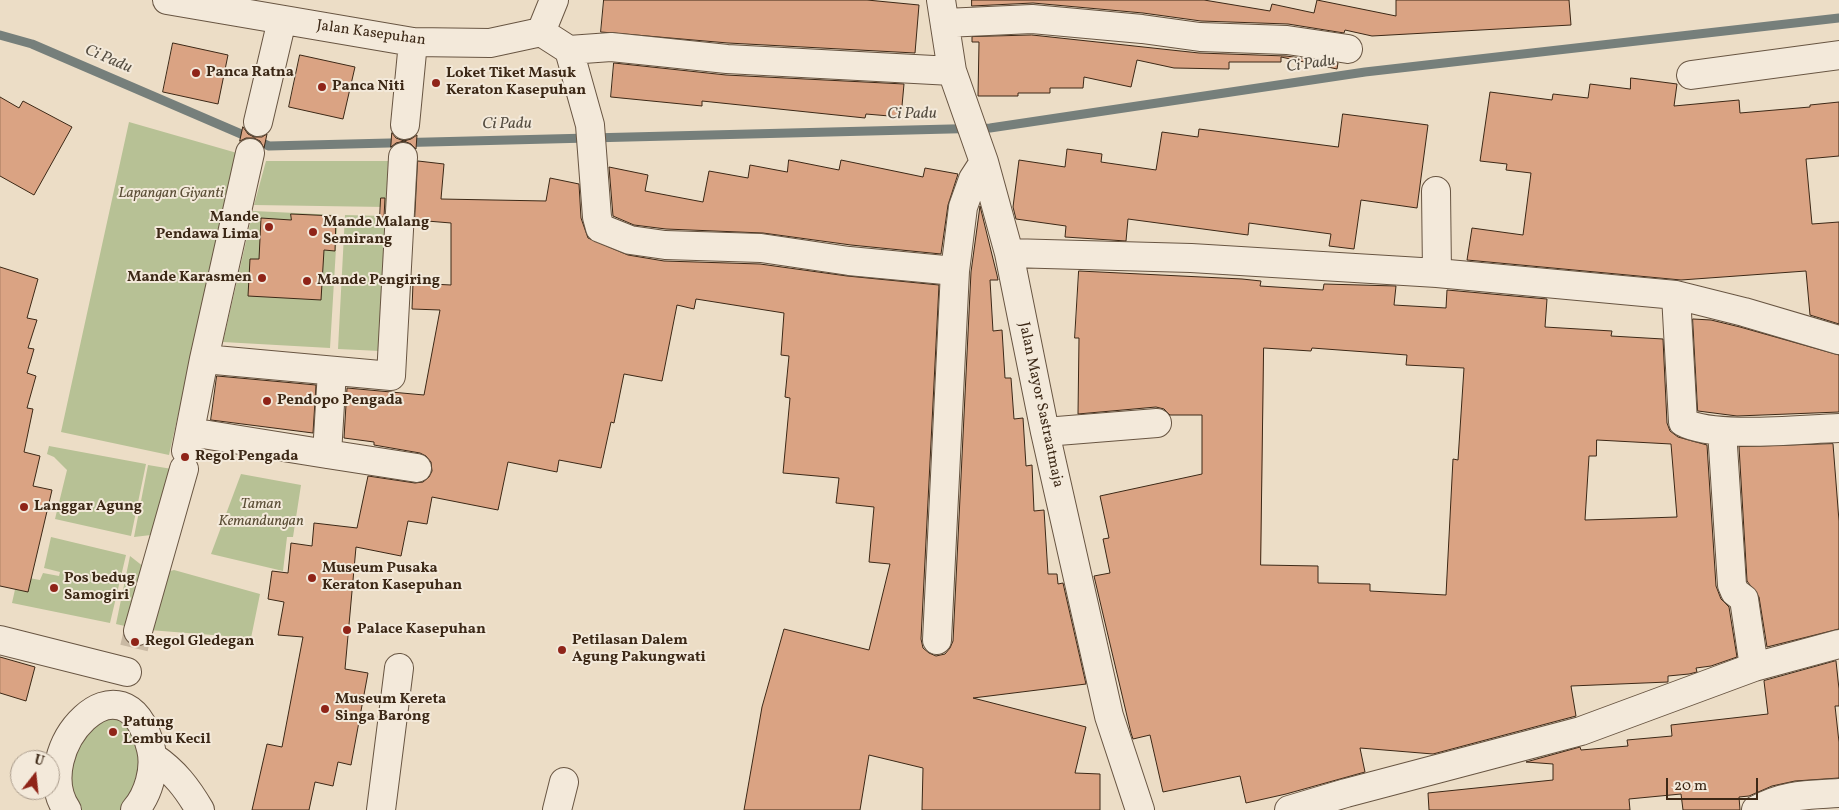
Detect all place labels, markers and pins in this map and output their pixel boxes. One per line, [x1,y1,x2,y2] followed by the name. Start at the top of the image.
[206,64,294,82] place label: Panca Ratna
[446,65,586,100] place label: Loket Tiket Masuk Keraton Kasepuhan
[190,67,202,79] marker: Panca Ratna
[430,77,442,89] marker: Loket Tiket Masuk Keraton Kasepuhan
[332,78,405,96] place label: Panca Niti
[316,81,328,93] marker: Panca Niti
[156,209,259,244] place label: Mande Pendawa Lima
[323,214,429,249] place label: Mande Malang Semirang
[263,221,275,233] marker: Mande Pendawa Lima
[307,226,319,238] marker: Mande Malang Semirang
[127,269,252,287] place label: Mande Karasmen
[256,272,268,284] marker: Mande Karasmen
[317,272,440,290] place label: Mande Pengiring
[301,275,313,287] marker: Mande Pengiring
[277,392,403,410] place label: Pendopo Pengada
[261,395,273,407] marker: Pendopo Pengada
[195,448,298,466] place label: Regol Pengada
[179,451,191,463] marker: Regol Pengada
[34,498,142,516] place label: Langgar Agung
[18,501,30,513] marker: Langgar Agung
[322,560,462,595] place label: Museum Pusaka Keraton Kasepuhan
[64,570,135,605] place label: Pos bedug Samogiri
[306,572,318,584] marker: Museum Pusaka Keraton Kasepuhan
[48,582,60,594] marker: Pos bedug Samogiri
[357,621,486,639] place label: Palace Kasepuhan
[341,624,353,636] marker: Palace Kasepuhan
[572,632,706,667] place label: Petilasan Dalem Agung Pakungwati
[145,633,254,651] place label: Regol Gledegan
[129,636,141,648] marker: Regol Gledegan
[556,644,568,656] marker: Petilasan Dalem Agung Pakungwati
[335,691,446,726] place label: Museum Kereta Singa Barong
[319,703,331,715] marker: Museum Kereta Singa Barong
[123,714,211,749] place label: Patung Lembu Kecil
[107,726,119,738] marker: Patung Lembu Kecil

